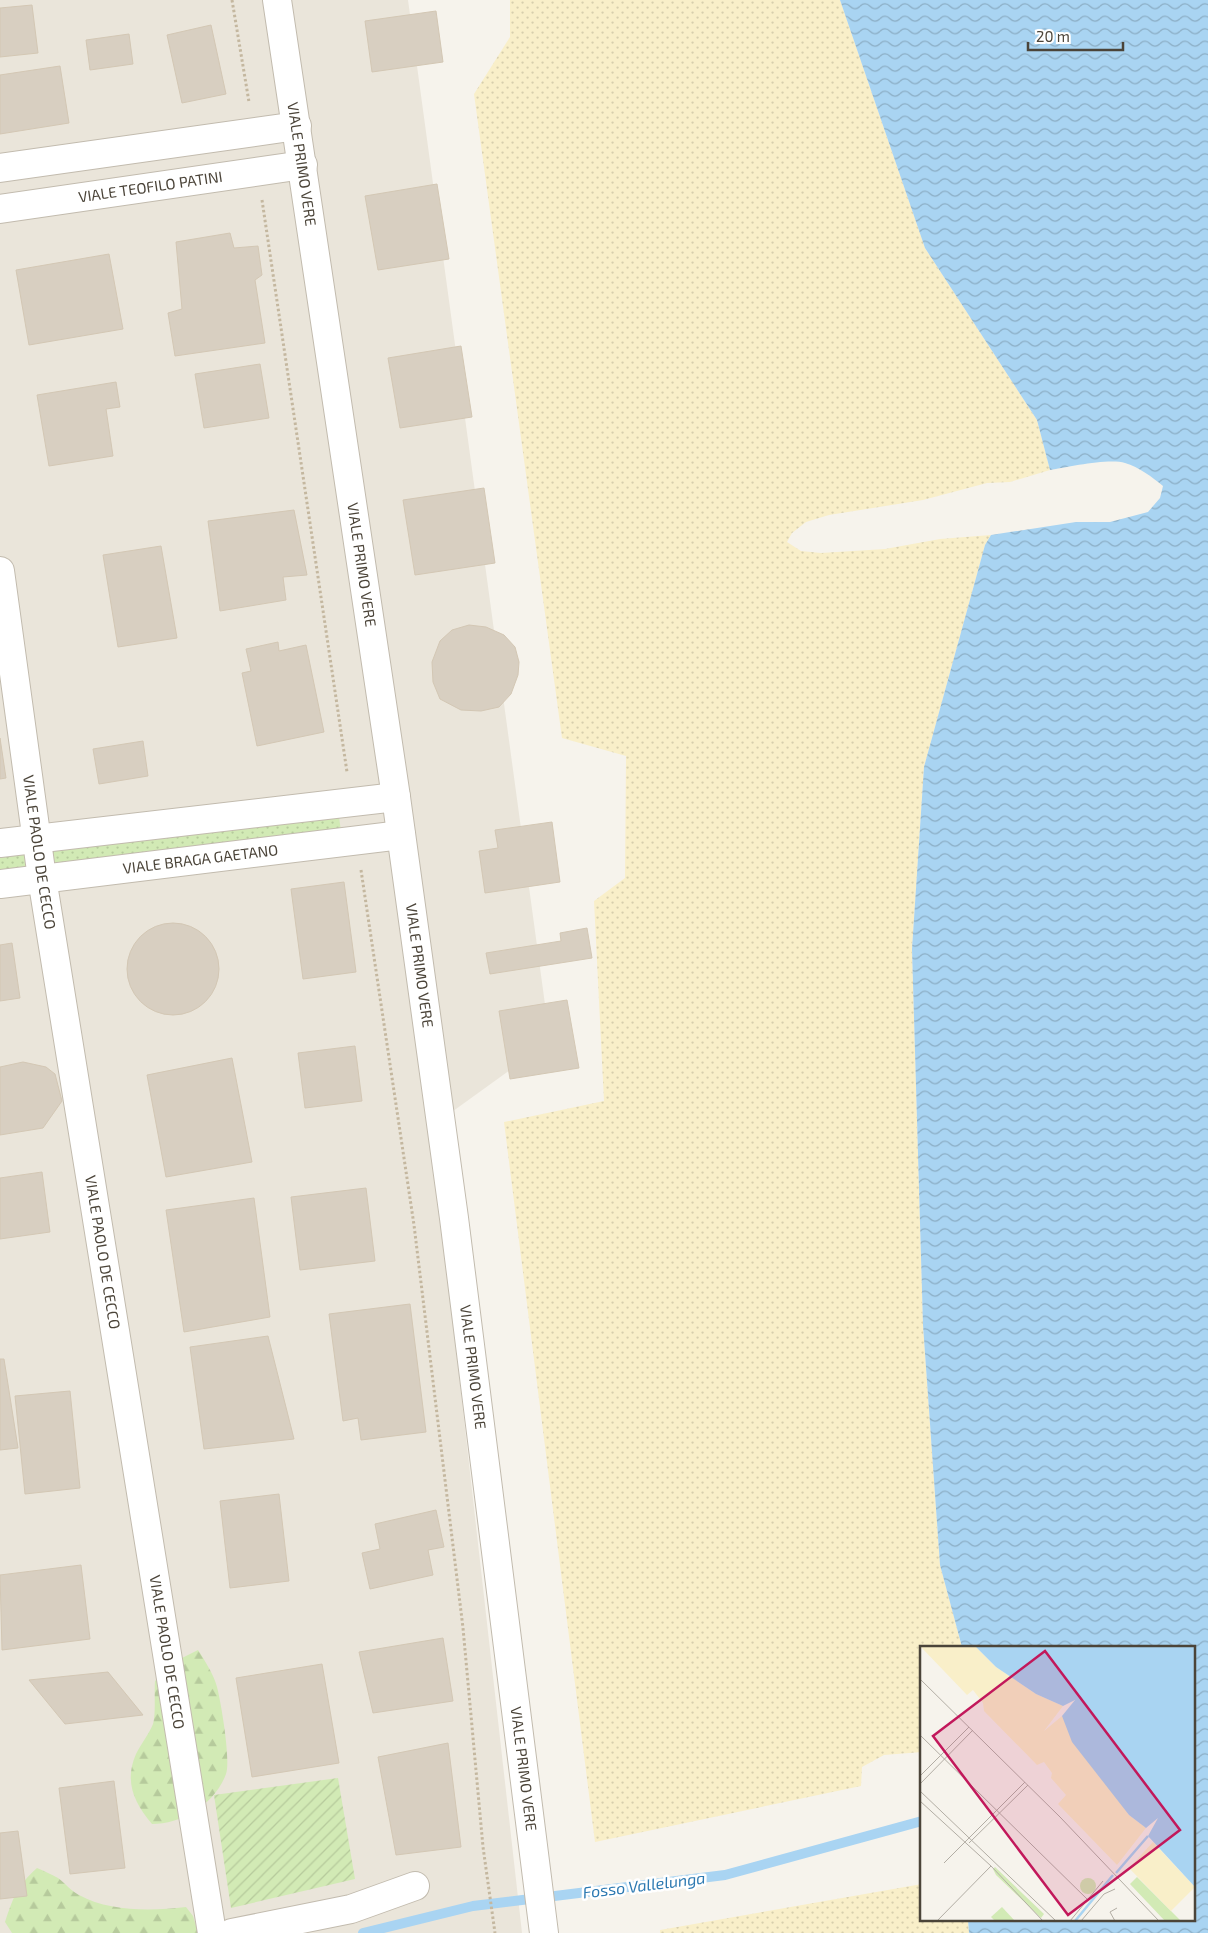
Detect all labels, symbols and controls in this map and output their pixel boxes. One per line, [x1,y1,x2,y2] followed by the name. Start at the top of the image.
[1028,20,1123,52] scale bar
[1036,27,1070,45] text: 20 m
[284,101,321,227] street label: VIALE PRIMO VERE
[77,167,224,206] street label: VIALE TEOFILO PATINI
[344,501,380,628] street label: VIALE PRIMO VERE
[20,774,60,931] street label: VIALE PAOLO DE CECCO
[122,840,279,877] street label: VIALE BRAGA GAETANO
[403,902,438,1029] street label: VIALE PRIMO VERE
[82,1174,125,1331] street label: VIALE PAOLO DE CECCO
[457,1304,491,1430] street label: VIALE PRIMO VERE
[146,1574,189,1730] street label: VIALE PAOLO DE CECCO
[920,1646,1196,1920] inset map
[508,1705,541,1832] street label: VIALE PRIMO VERE
[582,1868,706,1901] water label: Fosso Vallelunga

